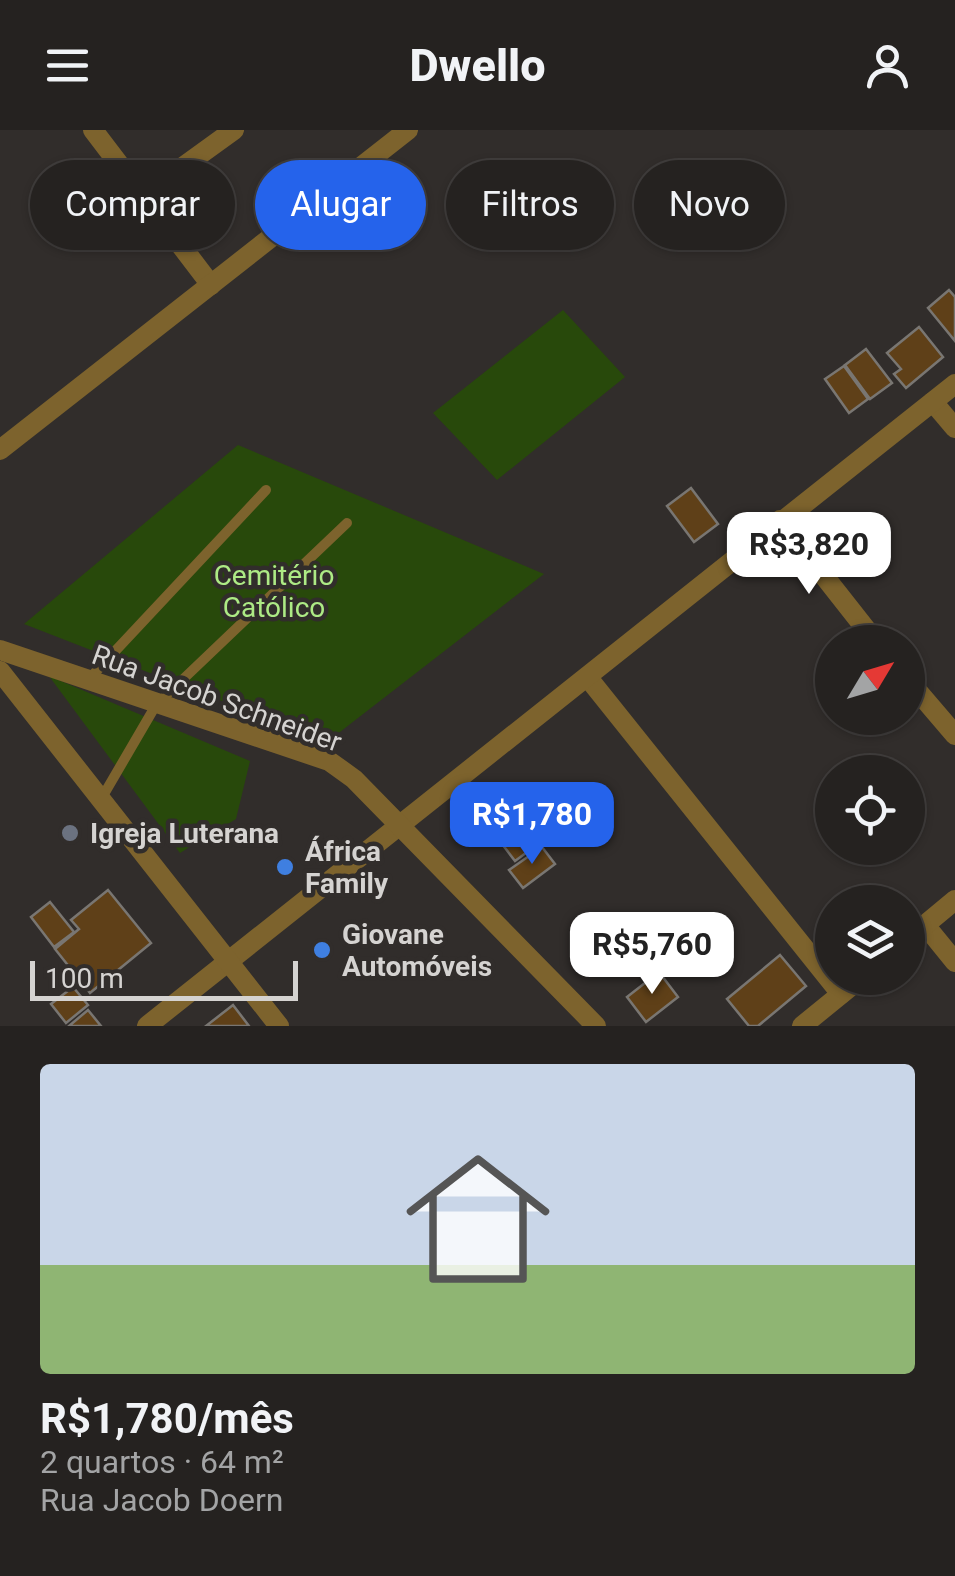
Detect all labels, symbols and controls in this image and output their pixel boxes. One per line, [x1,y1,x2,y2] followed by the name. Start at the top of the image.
[40,38,95,93] icon: menu
[860,38,915,93] icon: person
[409,39,546,92] text: Dwello
[30,160,235,250] chip: Comprar
[255,160,426,250] chip: Alugar
[446,160,614,250] chip: Filtros
[634,160,785,250] chip: Novo
[717,512,901,597] pin: R$3,820
[749,525,869,563] text: R$3,820
[214,559,334,624] park label: Cemitério Católico
[815,625,925,735] north arrow
[815,625,925,995] map controls
[88,638,346,759] street label: Rua Jacob Schneider
[815,755,925,865] button: locate
[440,782,624,867] pin: R$1,780
[472,795,592,833] text: R$1,780
[90,817,279,850] place label: Igreja Luterana
[59,822,81,844] marker: Igreja Luterana
[305,835,389,900] place label: África Family
[274,856,296,878] marker: África Family
[815,885,925,995] button: layers
[560,912,744,997] pin: R$5,760
[342,918,492,983] place label: Giovane Automóveis
[592,925,712,963] text: R$5,760
[311,939,333,961] marker: Giovane Automóveis
[30,956,298,1000] scale bar
[45,962,124,995] text: 100 m
[388,1129,568,1309] icon: home
[40,1394,294,1443] text: R$1,780/mês
[40,1443,284,1481] text: 2 quartos · 64 m²
[40,1481,283,1519] text: Rua Jacob Doern

